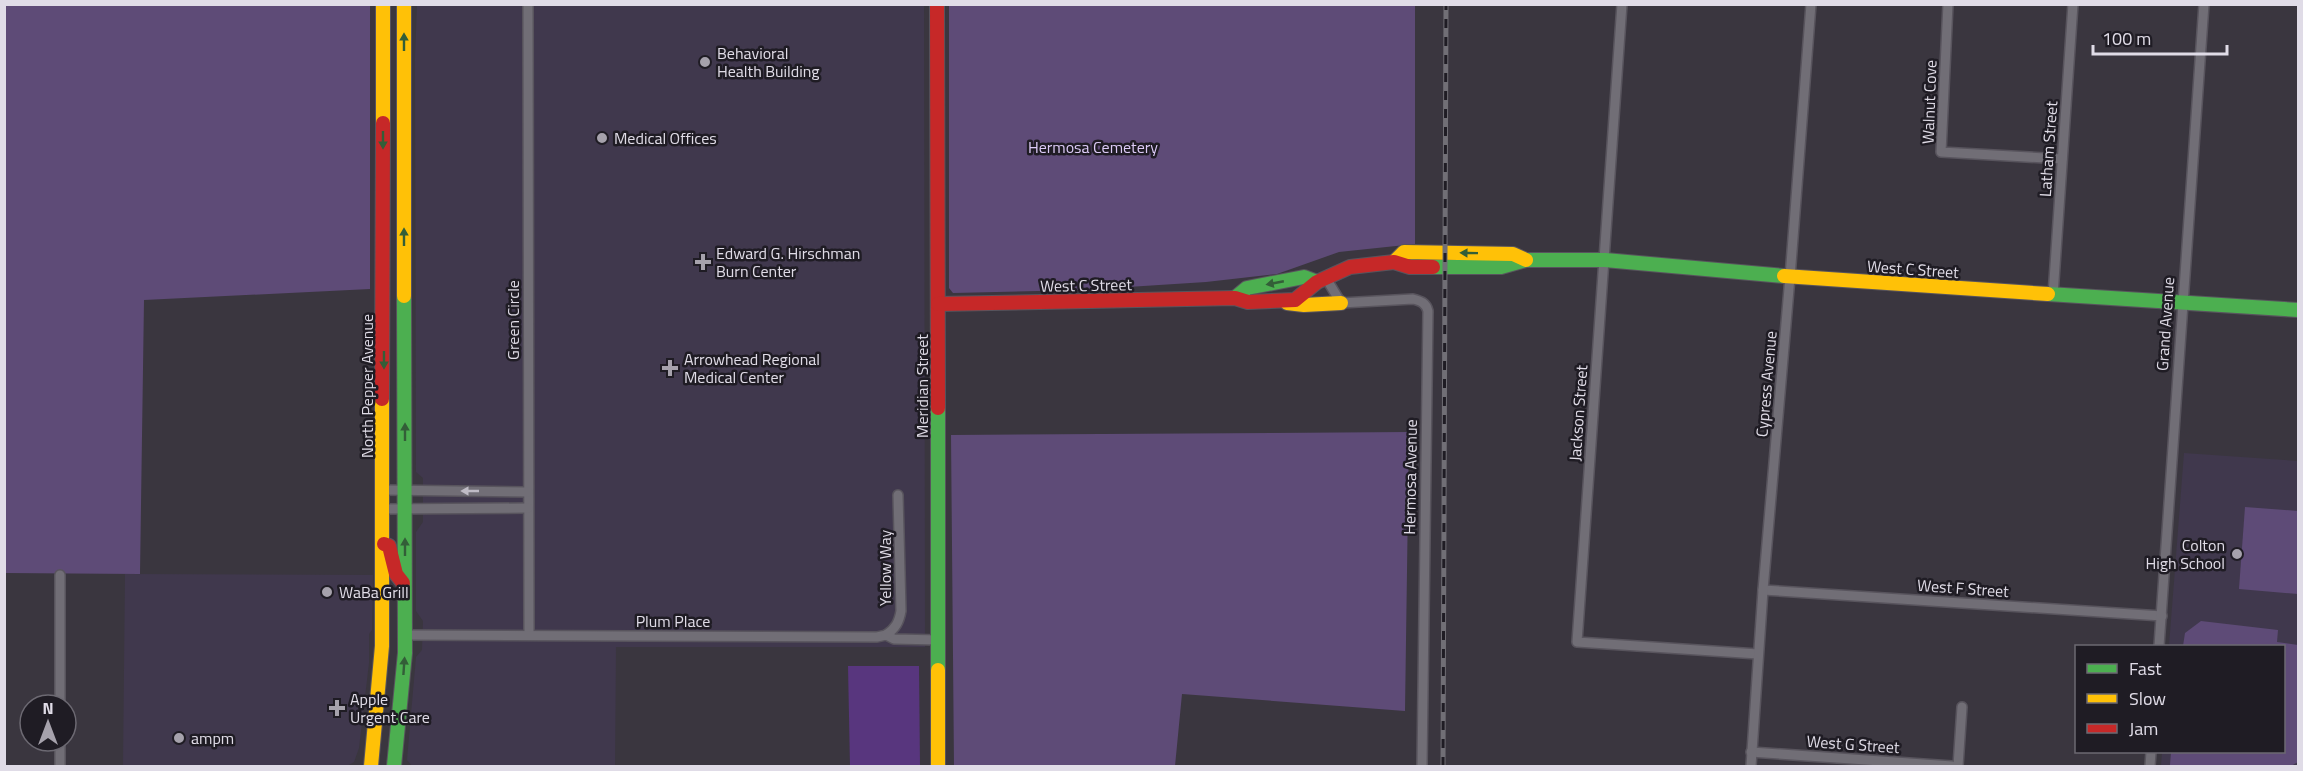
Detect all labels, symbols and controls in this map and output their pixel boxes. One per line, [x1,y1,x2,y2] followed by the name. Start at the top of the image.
[2093,18,2226,56] scale bar
[2102,25,2151,52] text: 100 m
[399,33,409,52] one-way arrow
[717,41,820,83] place label: Behavioral Health Building
[698,55,712,69] marker: Behavioral Health Building
[1916,59,1942,145] street label: Walnut Cove
[2033,100,2063,198] street label: Latham Street
[614,126,717,150] place label: Medical Offices
[378,130,388,149] one-way arrow
[595,131,609,145] marker: Medical Offices
[1028,135,1158,159] park label: Hermosa Cemetery
[399,228,409,247] one-way arrow
[716,241,860,283] place label: Edward G. Hirschman Burn Center
[1459,249,1478,258] one-way arrow
[694,253,712,271] marker: Edward G. Hirschman Burn Center
[1866,254,1960,284] street label: West C Street
[1040,272,1133,298] street label: West C Street
[2150,276,2180,372] street label: Grand Avenue
[1265,279,1284,288] one-way arrow
[501,280,525,360] street label: Green Circle
[355,314,379,458] street label: North Pepper Avenue
[1749,330,1783,438] street label: Cypress Avenue
[910,334,934,438] street label: Meridian Street
[684,347,820,389] place label: Arrowhead Regional Medical Center
[379,350,389,369] one-way arrow
[661,359,679,377] marker: Arrowhead Regional Medical Center
[1563,364,1593,462] street label: Jackson Street
[1397,419,1423,535] street label: Hermosa Avenue
[400,423,410,442] one-way arrow
[460,486,479,496] one-way arrow
[873,529,897,606] street label: Yellow Way
[2146,533,2225,575] place label: Colton High School
[400,537,410,556] one-way arrow
[2230,547,2244,561] marker: Colton High School
[1916,573,2010,603] street label: West F Street
[339,580,409,604] place label: WaBa Grill
[320,585,334,599] marker: WaBa Grill
[636,609,710,633] street label: Plum Place
[2075,645,2285,753] legend
[2129,655,2162,682] text: Fast
[399,657,408,676] one-way arrow
[2129,685,2166,712] text: Slow
[350,687,430,729] place label: Apple Urgent Care
[18,693,78,753] north arrow
[42,696,54,720] text: N
[328,699,346,717] marker: Apple Urgent Care
[2129,715,2158,742] text: Jam
[191,726,234,750] place label: ampm
[1806,729,1901,759] street label: West G Street
[172,731,186,745] marker: ampm

